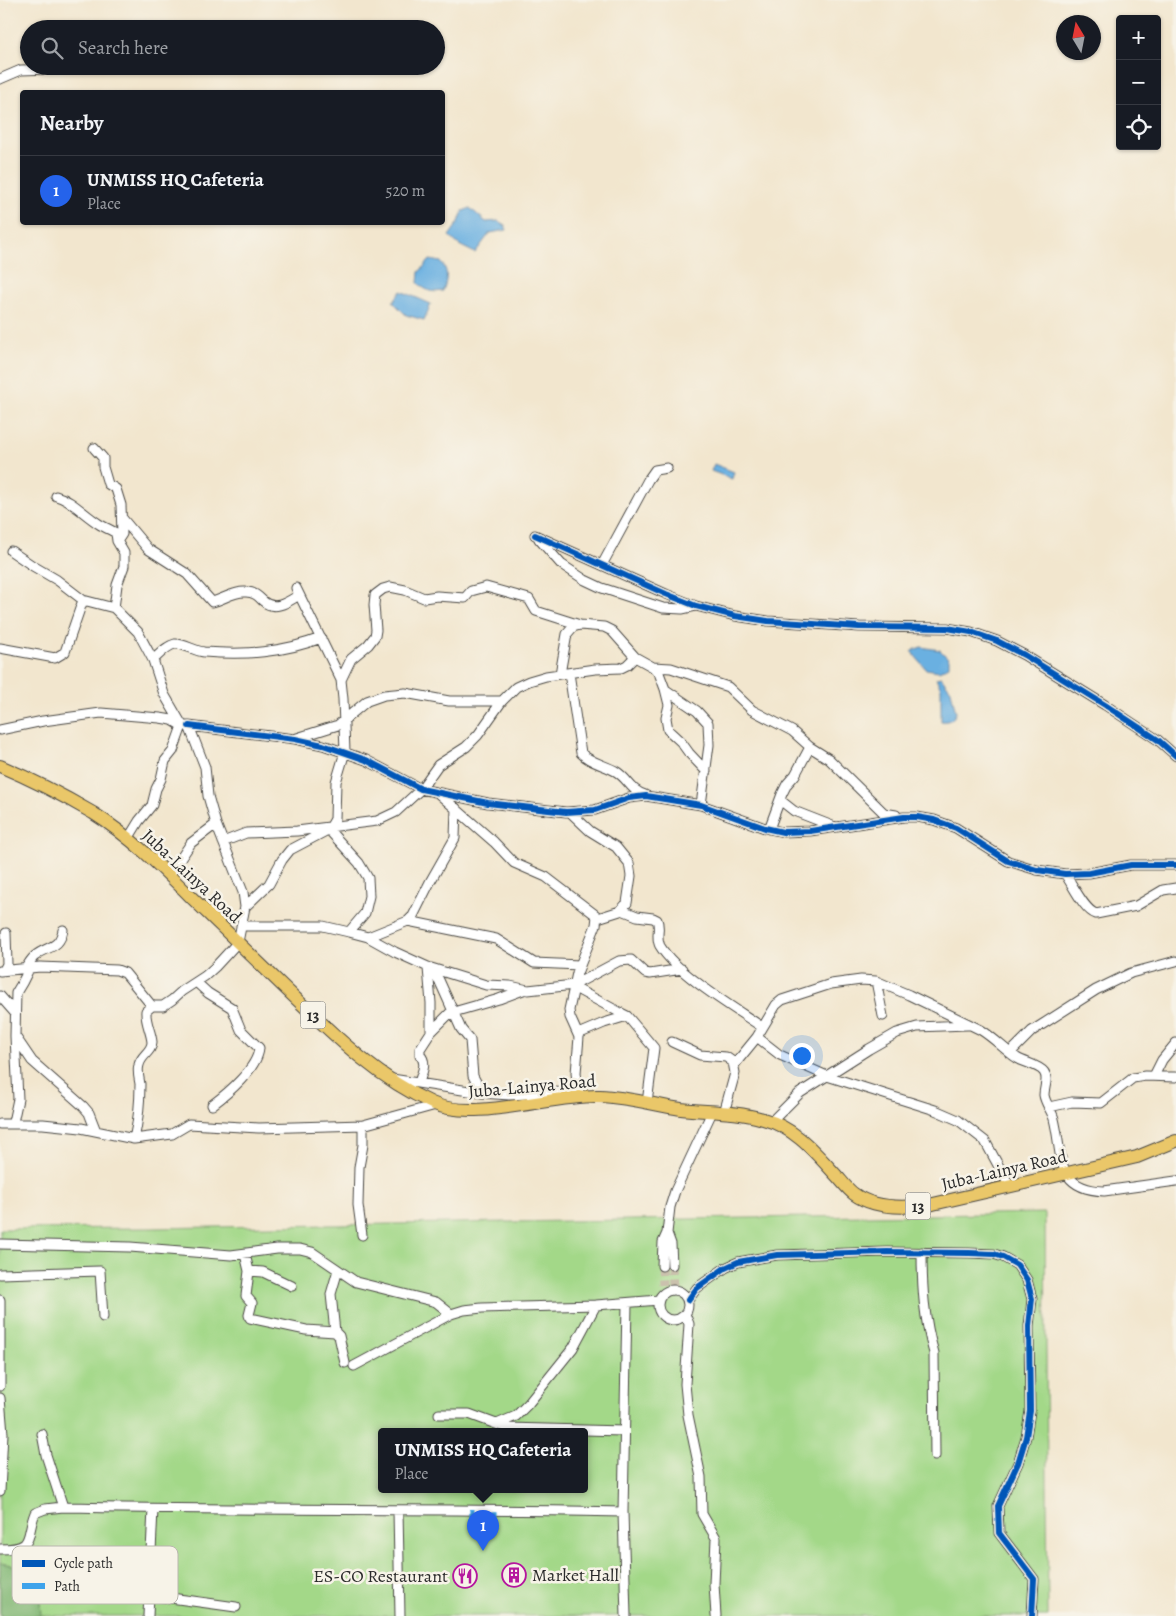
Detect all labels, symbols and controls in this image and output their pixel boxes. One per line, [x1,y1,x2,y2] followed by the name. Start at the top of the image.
[1056,15,1101,60] north arrow
[1116,15,1161,150] map controls
[1116,15,1161,60] button: +
[20,20,445,75] search box
[38,34,66,62] icon: search
[78,35,168,61] text: Search here
[1116,60,1161,105] button: −
[1116,105,1161,150] button: locate
[40,109,103,137] text: Nearby
[87,167,264,193] text: UNMISS HQ Cafeteria
[53,180,59,202] text: 1
[386,180,425,202] text: 520 m
[87,193,121,215] text: Place
[137,824,247,929] street label: Juba-Lainya Road
[300,1002,326,1028] road number: 13
[789,1043,815,1069] your location
[467,1068,597,1104] street label: Juba-Lainya Road
[939,1144,1069,1196] street label: Juba-Lainya Road
[906,1192,930,1220] road number: 13
[378,1428,588,1493] popup
[394,1437,572,1463] text: UNMISS HQ Cafeteria
[394,1463,428,1485] text: Place
[467,1510,499,1551] pin: 1
[12,1546,178,1604] legend
[54,1554,114,1573] text: Cycle path
[501,1562,527,1588] building icon: Market Hall
[452,1563,478,1589] restaurant icon: ES-CO Restaurant
[532,1563,619,1587] place label: Market Hall
[313,1564,448,1588] place label: ES-CO Restaurant
[54,1577,81,1596] text: Path

